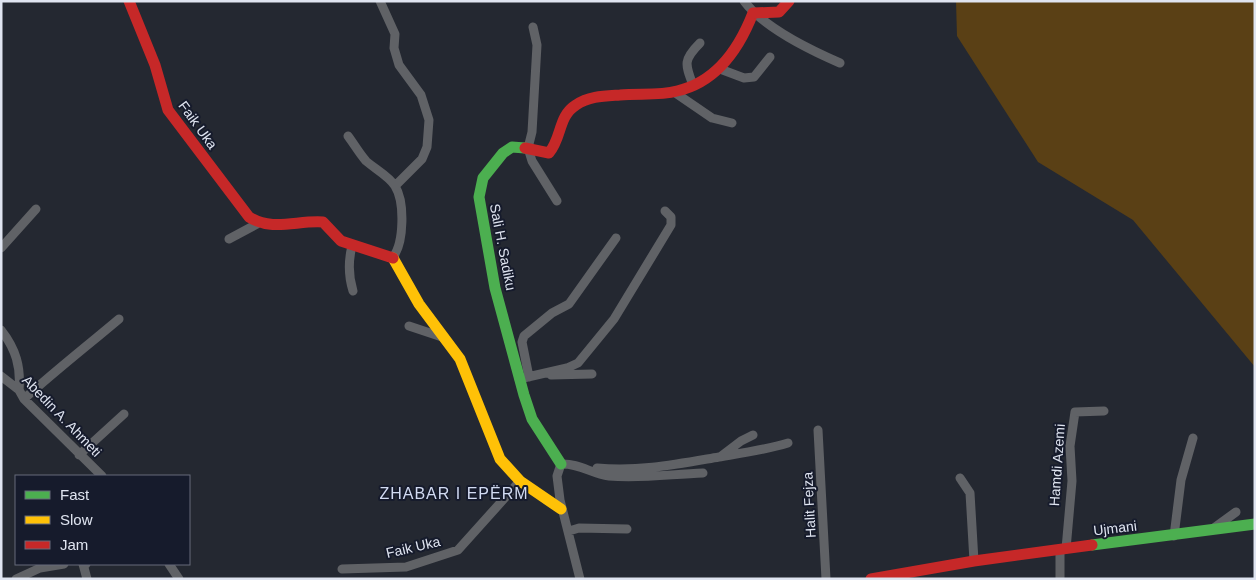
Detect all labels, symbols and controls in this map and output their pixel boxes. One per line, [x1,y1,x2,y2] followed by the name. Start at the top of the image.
[175,98,221,152] street label: Faik Uka
[487,202,519,292] street label: Sali H. Sadiku
[19,372,105,460] street label: Abedin A. Ahmeti
[1046,423,1068,507] street label: Hamdi Azemi
[799,471,819,538] street label: Halit Fejza
[15,475,190,565] legend
[379,485,529,502] district label: ZHABAR I EPËRM
[60,486,90,503] text: Fast
[60,511,93,528] text: Slow
[1092,517,1138,539] street label: Ujmani
[384,533,442,561] street label: Faik Uka
[60,536,88,553] text: Jam

